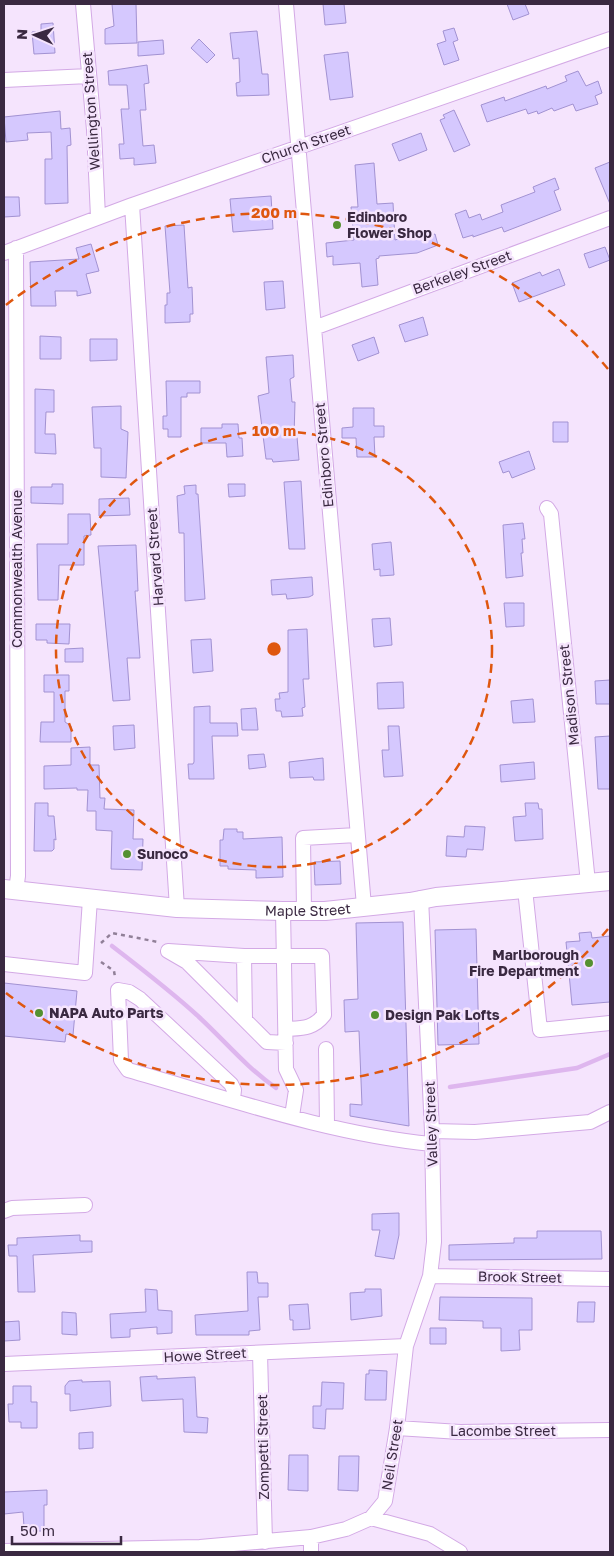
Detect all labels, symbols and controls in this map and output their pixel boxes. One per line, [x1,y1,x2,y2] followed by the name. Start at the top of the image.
[10,10,60,60] north arrow
[13,29,30,40] text: N
[78,51,103,171] street label: Wellington Street
[259,120,353,167] street label: Church Street
[251,203,297,221] text: 200 m
[347,208,432,241] place label: Edinboro Flower Shop
[331,219,343,231] marker: Edinboro Flower Shop
[410,246,513,297] street label: Berkeley Street
[310,402,337,508] street label: Edinboro Street
[252,421,296,439] text: 100 m
[8,490,25,648] street label: Commonwealth Avenue
[143,507,166,607] street label: Harvard Street
[265,640,283,658] centre of rings
[555,644,582,747] street label: Madison Street
[137,845,188,862] place label: Sunoco
[121,848,133,860] marker: Sunoco
[265,899,352,919] street label: Maple Street
[469,946,579,979] place label: Marlborough Fire Department
[583,957,595,969] marker: Marlborough Fire Department
[49,1004,164,1021] place label: NAPA Auto Parts
[385,1006,500,1023] place label: Design Pak Lofts
[33,1007,45,1019] marker: NAPA Auto Parts
[369,1009,381,1021] marker: Design Pak Lofts
[421,1081,440,1167] street label: Valley Street
[478,1267,562,1286] street label: Brook Street
[163,1344,247,1365] street label: Howe Street
[253,1394,272,1500] street label: Zompetti Street
[377,1418,406,1492] street label: Neil Street
[450,1422,556,1439] street label: Lacombe Street
[12,1514,121,1546] scale bar
[20,1521,55,1539] text: 50 m

